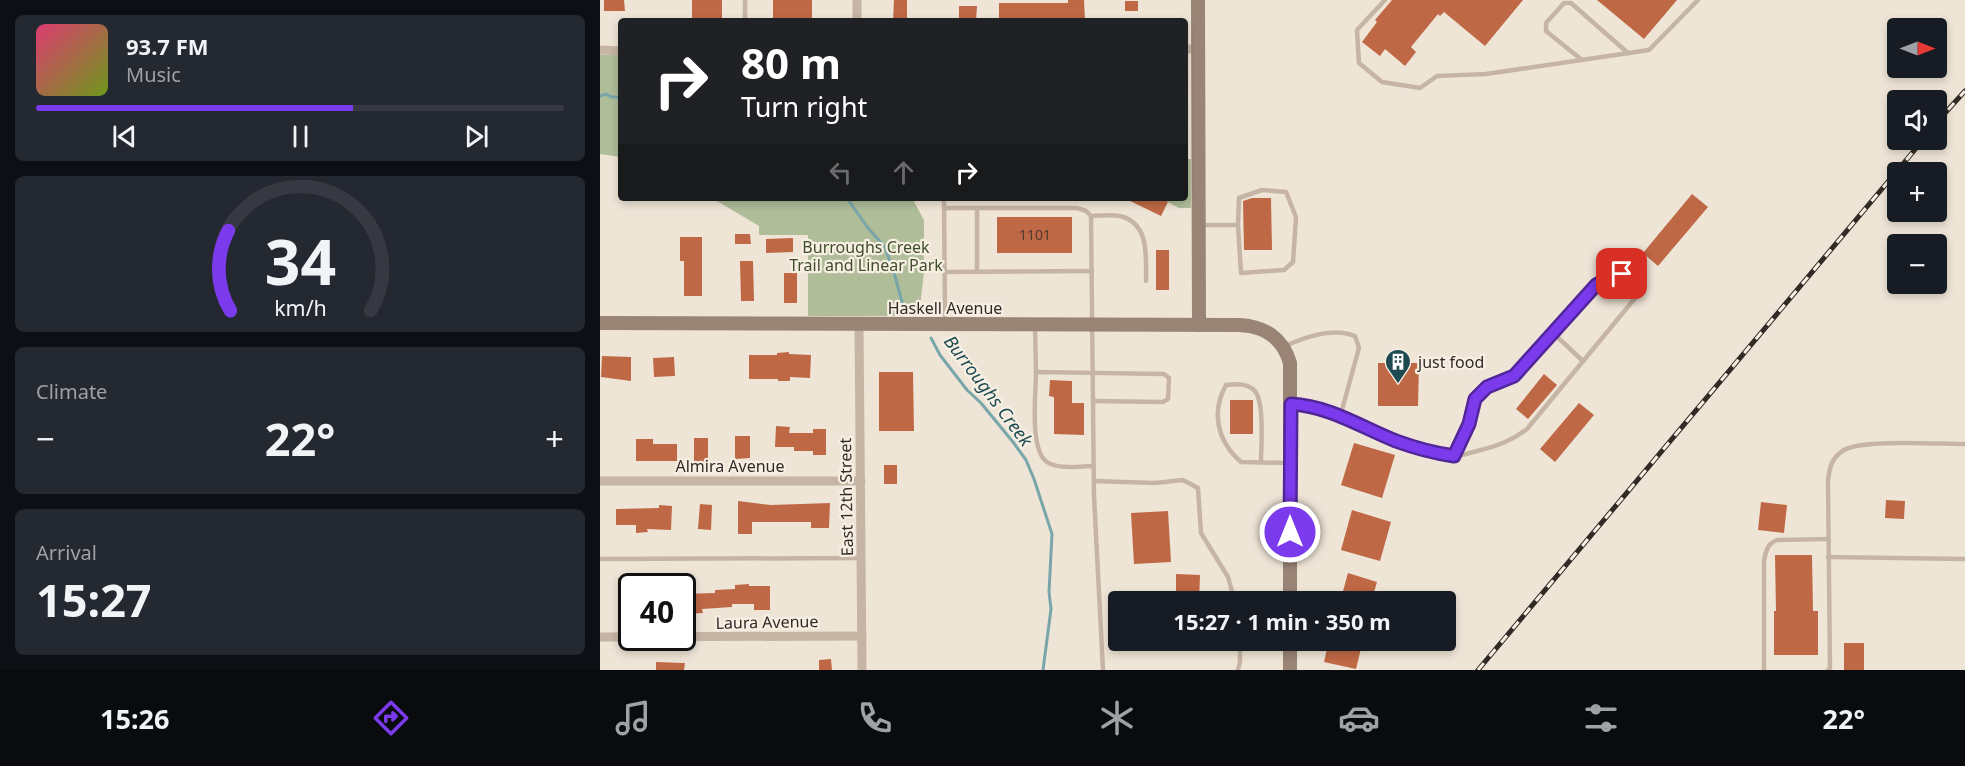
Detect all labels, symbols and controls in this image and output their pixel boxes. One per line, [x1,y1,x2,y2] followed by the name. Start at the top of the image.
[1887,18,1947,78] north arrow
[1887,18,1947,294] map controls
[126,31,208,61] text: 93.7 FM
[741,34,841,91] text: 80 m
[642,42,720,120] icon: right
[126,61,181,88] text: Music
[741,88,867,125] text: Turn right
[1887,90,1947,150] button: sound
[108,120,141,153] icon: previous
[284,120,317,153] icon: pause
[460,120,493,153] icon: next
[824,156,857,189] icon: left
[887,156,920,189] icon: ahead
[950,156,983,189] icon: right
[1887,162,1947,222] button: +
[264,219,336,304] text: 34
[1019,225,1051,244] house number: 1101
[1887,234,1947,294] button: −
[789,236,943,276] park label: Burroughs Creek Trail and Linear Park
[1596,248,1647,299] pin
[1605,257,1638,290] icon: arrive
[274,294,326,323] text: km/h
[888,297,1002,319] street label: Haskell Avenue
[939,330,1039,452] water label: Burroughs Creek
[1383,347,1413,385] building icon: just food
[1417,351,1484,373] place label: just food
[36,378,107,405] text: Climate
[265,408,335,469] text: 22°
[36,416,55,461] text: −
[545,416,564,461] text: +
[834,437,858,556] street label: East 12th Street
[675,455,785,477] street label: Almira Avenue
[1258,500,1322,564] position arrow
[36,539,97,566] text: Arrival
[36,569,152,630] text: 15:27
[618,573,696,651] speed limit sign: 40
[1173,606,1391,636] text: 15:27 · 1 min · 350 m
[715,610,819,634] street label: Laura Avenue
[370,697,412,739] icon: directions
[612,697,654,739] icon: music
[854,697,896,739] icon: phone
[1096,697,1138,739] icon: climate
[1338,697,1380,739] icon: car
[1580,697,1622,739] icon: filters
[100,700,169,737] text: 15:26
[1823,700,1865,737] text: 22°

